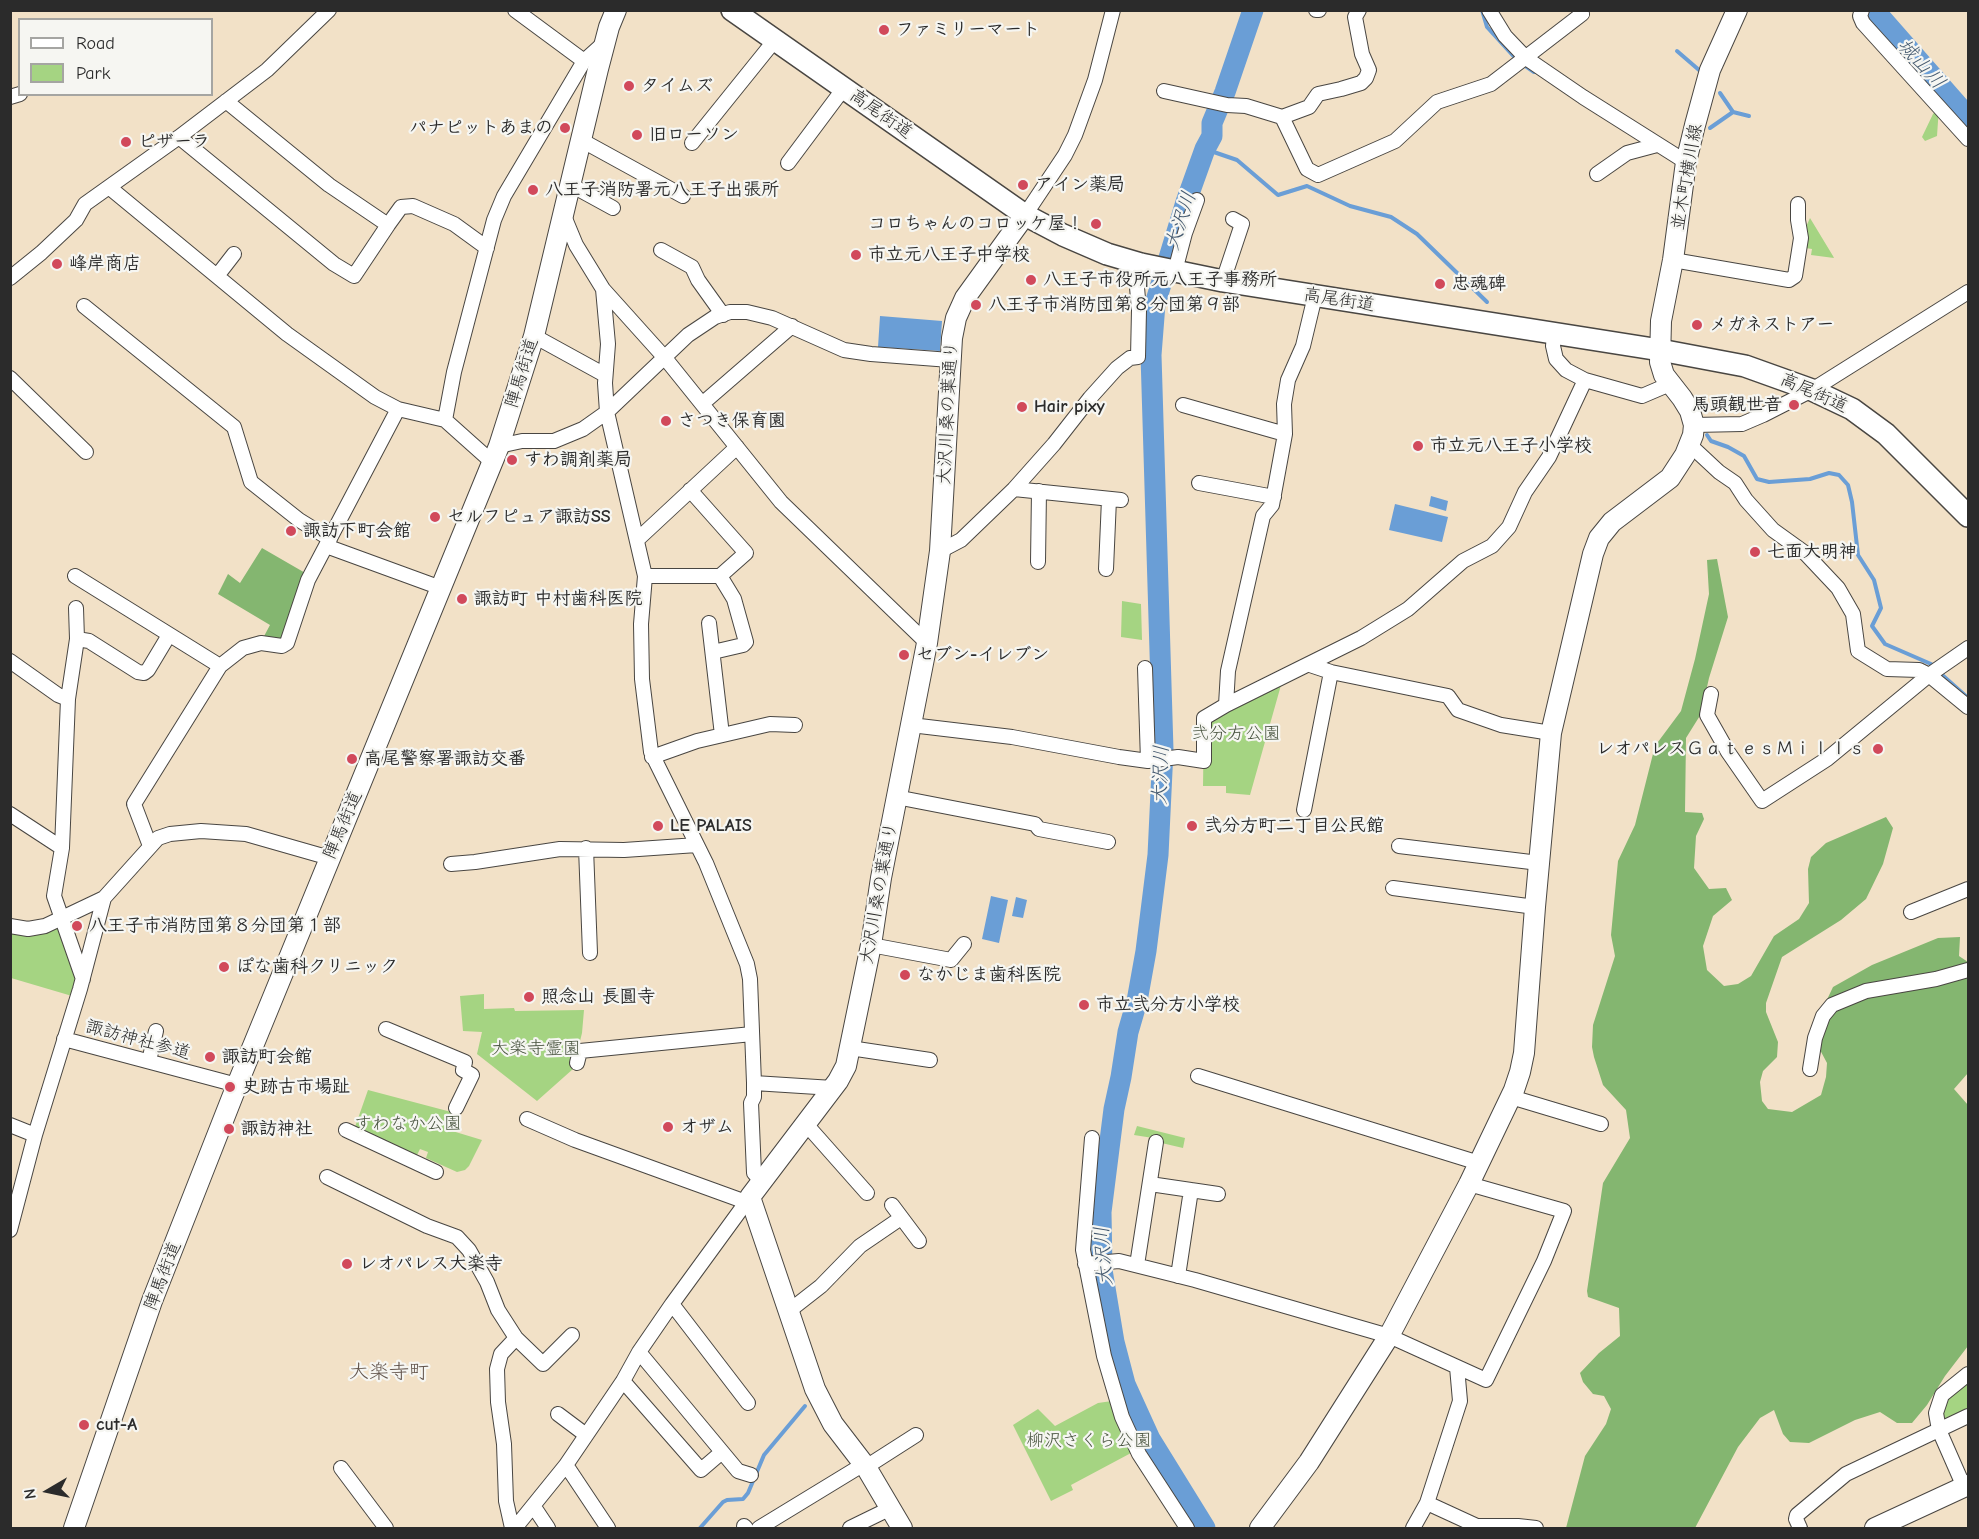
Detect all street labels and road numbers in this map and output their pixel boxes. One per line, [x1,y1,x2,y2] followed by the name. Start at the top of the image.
[845,85,917,143] street label: 高尾街道
[1667,122,1707,232] street label: 並木町横川線
[1302,284,1376,316] street label: 高尾街道
[501,335,543,411] street label: 陣馬街道
[933,341,963,485] street label: 大沢川桑の葉通り
[1777,368,1851,418] street label: 高尾街道
[319,788,367,862] street label: 陣馬街道
[856,820,902,966] street label: 大沢川桑の葉通り
[83,1016,193,1064] street label: 諏訪神社参道
[140,1239,186,1313] street label: 陣馬街道

